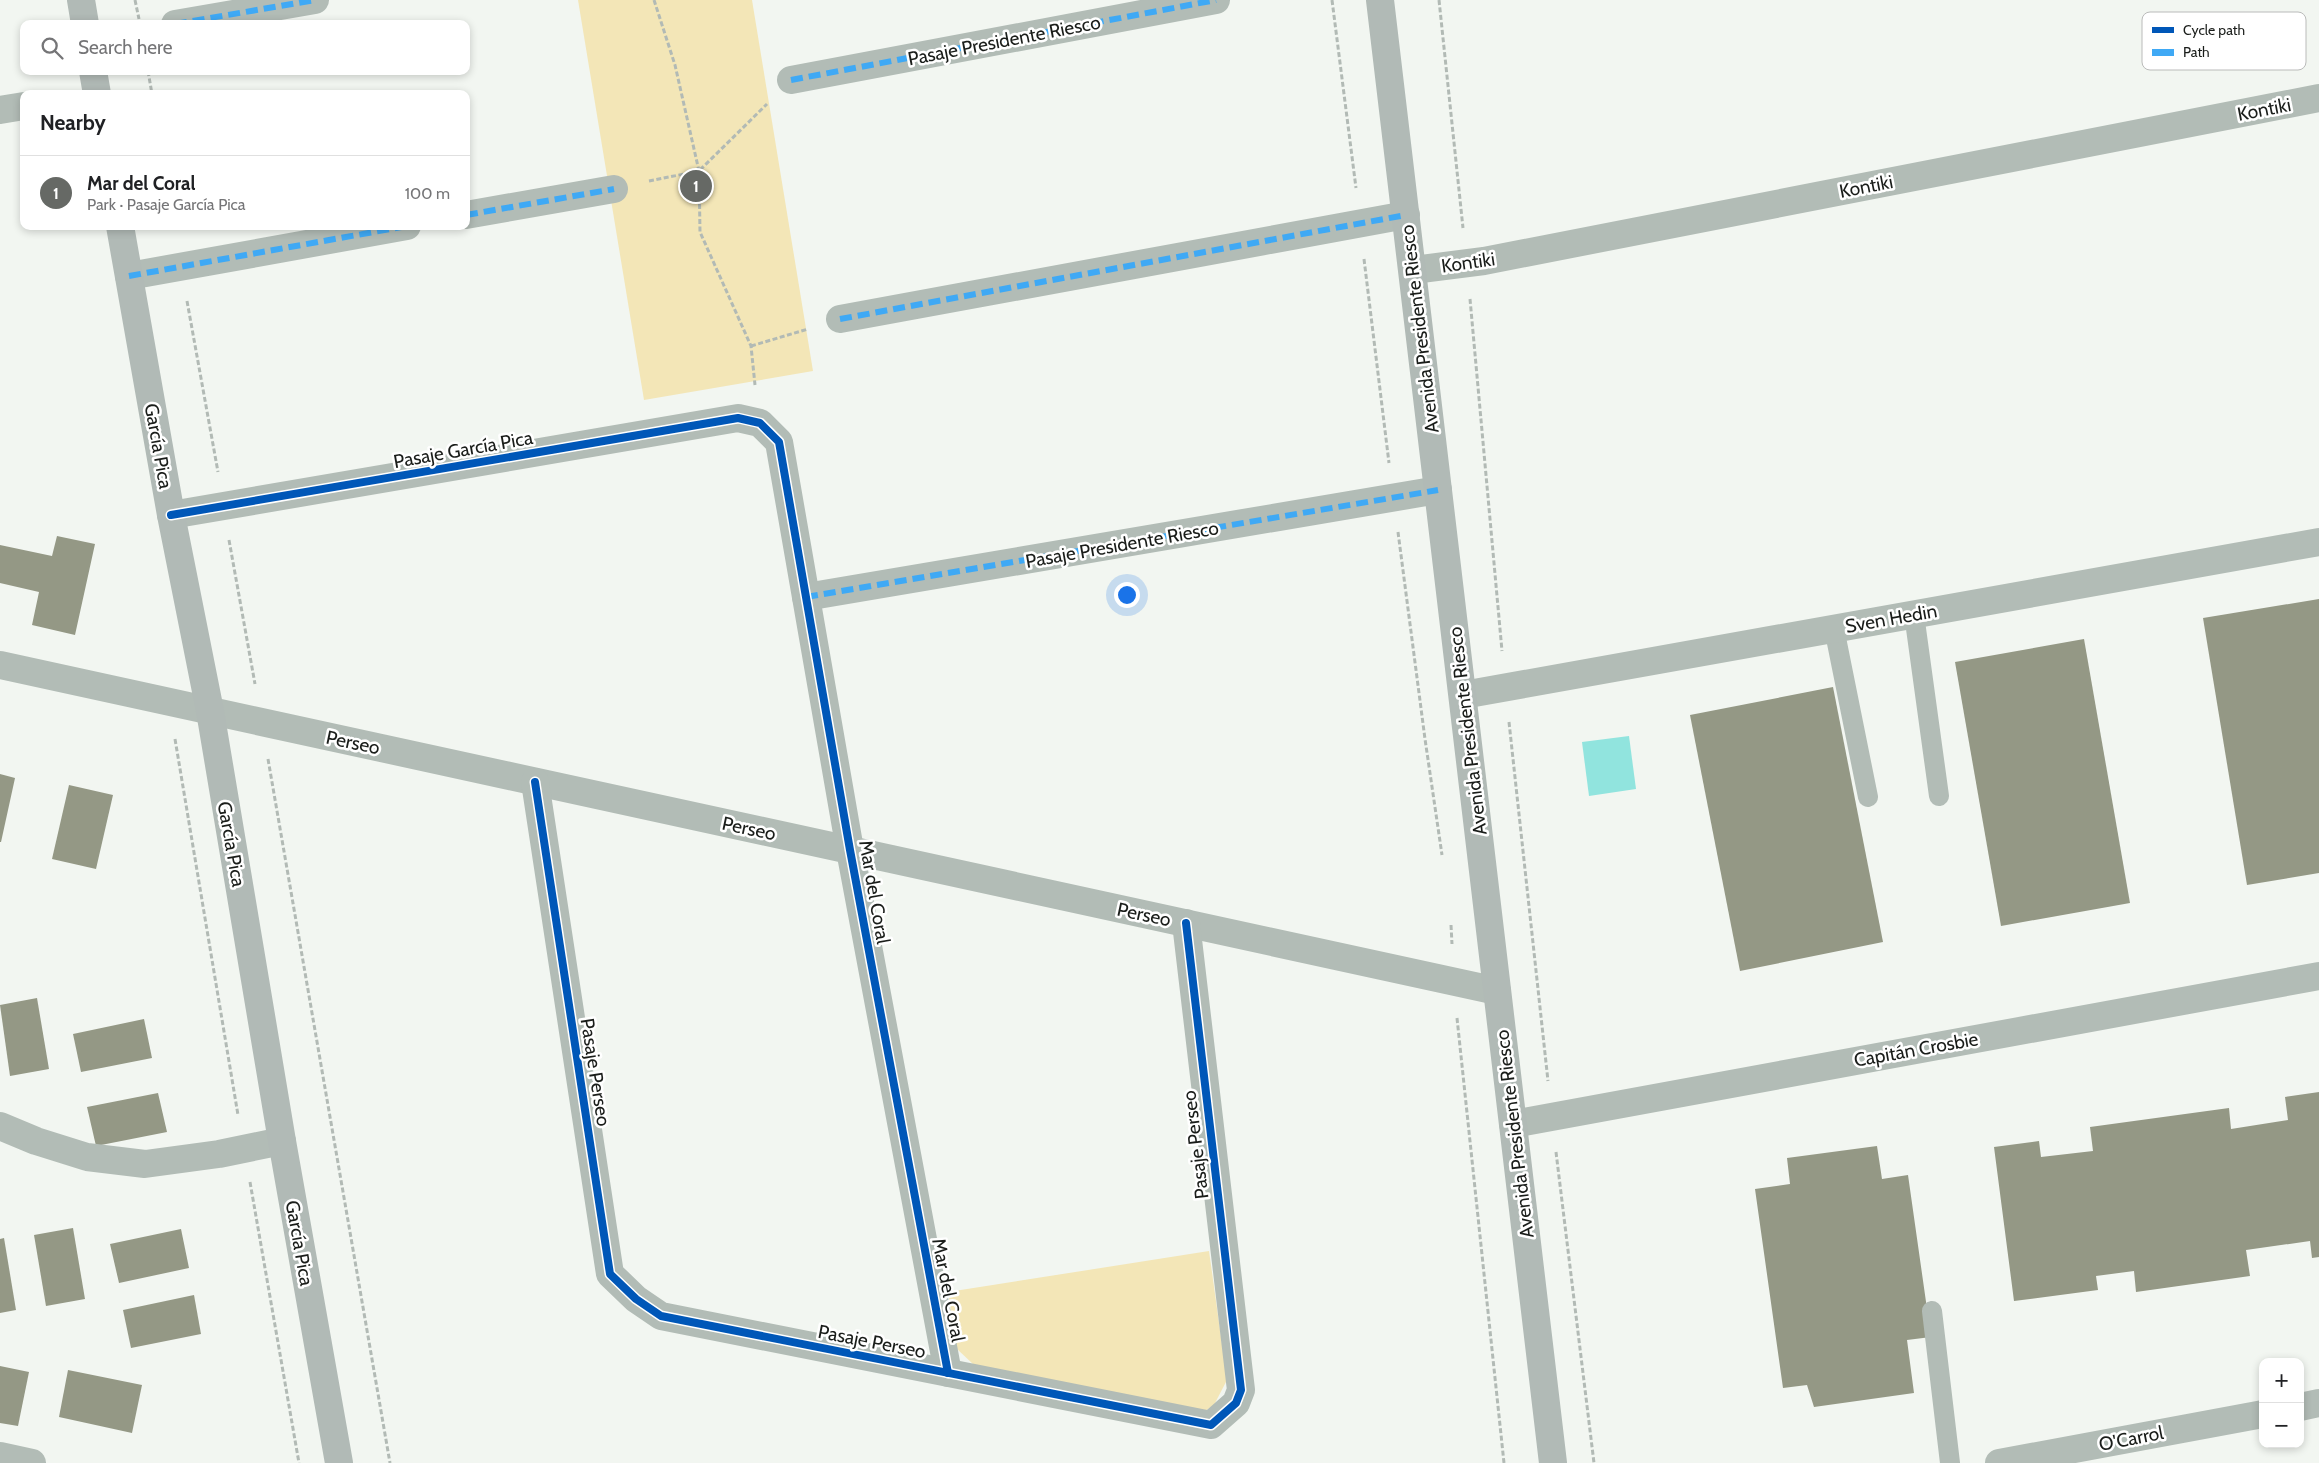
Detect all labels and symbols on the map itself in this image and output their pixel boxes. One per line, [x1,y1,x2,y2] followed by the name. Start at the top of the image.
[906,11,1102,70] street label: Pasaje Presidente Riesco
[2142,12,2306,70] legend
[2183,21,2245,39] text: Cycle path
[2183,43,2210,61] text: Path
[2235,93,2293,126] street label: Kontiki
[680,167,712,205] pin: 1
[1837,170,1895,203] street label: Kontiki
[1395,224,1444,434] street label: Avenida Presidente Riesco
[1440,247,1496,278] street label: Kontiki
[140,402,177,491] street label: García Pica
[392,426,534,473] street label: Pasaje García Pica
[1024,516,1220,573] street label: Pasaje Presidente Riesco
[1114,582,1140,608] your location
[1843,599,1939,638] street label: Sven Hedin
[1443,626,1492,836] street label: Avenida Presidente Riesco
[324,726,382,759] street label: Perseo
[213,800,250,889] street label: García Pica
[720,812,778,845] street label: Perseo
[854,838,895,946] street label: Mar del Coral
[1115,898,1173,931] street label: Perseo
[576,1016,615,1128] street label: Pasaje Perseo
[1852,1027,1980,1072] street label: Capitán Crosbie
[1490,1029,1539,1239] street label: Avenida Presidente Riesco
[1177,1089,1214,1201] street label: Pasaje Perseo
[281,1199,318,1288] street label: García Pica
[927,1236,970,1344] street label: Mar del Coral
[816,1320,928,1363] street label: Pasaje Perseo
[2097,1421,2166,1456] street label: O'Carrol

